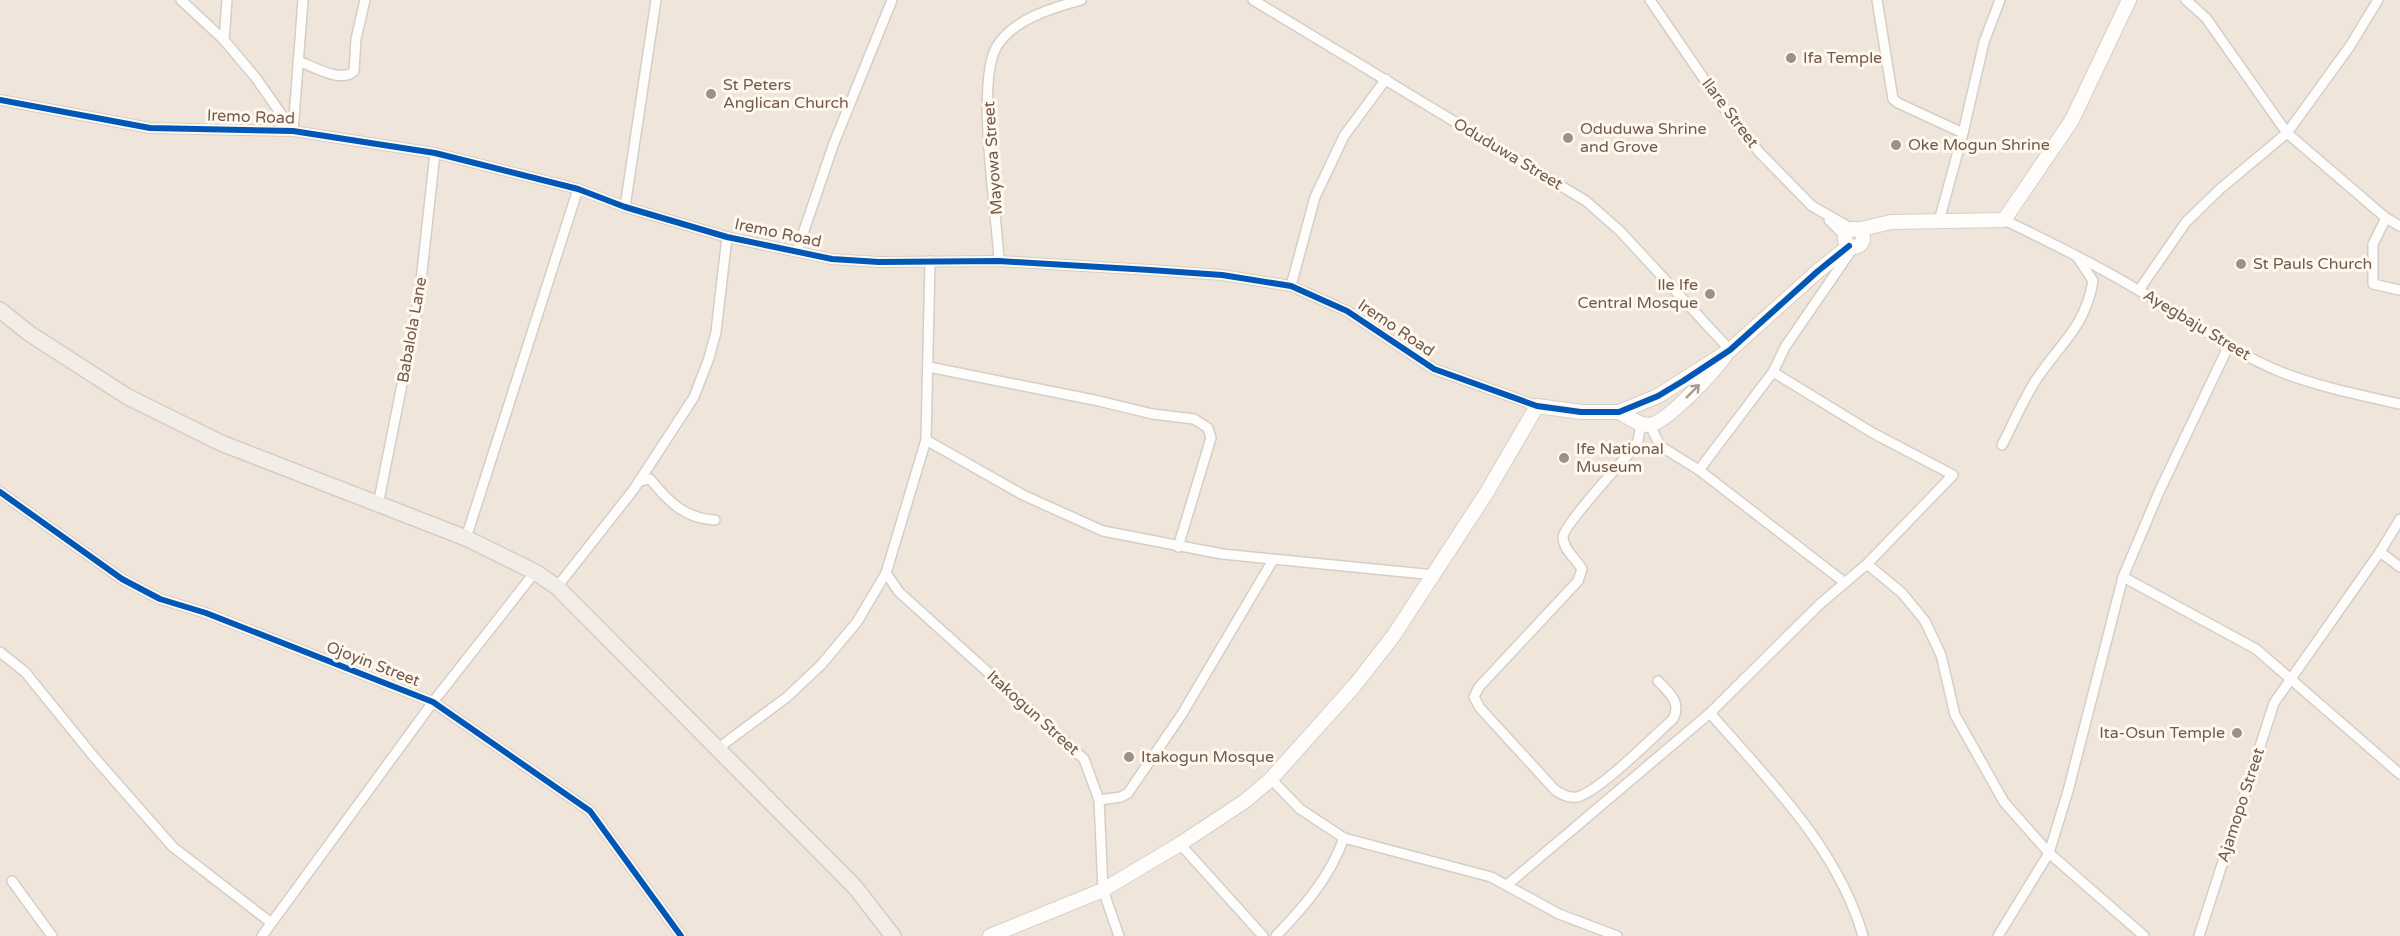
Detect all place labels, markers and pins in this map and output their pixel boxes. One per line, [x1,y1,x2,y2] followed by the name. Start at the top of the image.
[1803,48,1882,68] place label: Ifa Temple
[1784,51,1798,65] marker: Ifa Temple
[723,75,849,113] place label: St Peters Anglican Church
[704,87,718,101] marker: St Peters Anglican Church
[1580,119,1706,157] place label: Oduduwa Shrine and Grove
[1561,131,1575,145] marker: Oduduwa Shrine and Grove
[1908,135,2050,155] place label: Oke Mogun Shrine
[1889,138,1903,152] marker: Oke Mogun Shrine
[2253,254,2372,274] place label: St Pauls Church
[2234,257,2248,271] marker: St Pauls Church
[1578,275,1698,313] place label: Ile Ife Central Mosque
[1703,287,1717,301] marker: Ile Ife Central Mosque
[1576,439,1664,477] place label: Ife National Museum
[1557,451,1571,465] marker: Ife National Museum
[2099,723,2225,743] place label: Ita-Osun Temple
[2230,726,2244,740] marker: Ita-Osun Temple
[1141,747,1274,767] place label: Itakogun Mosque
[1122,750,1136,764] marker: Itakogun Mosque

